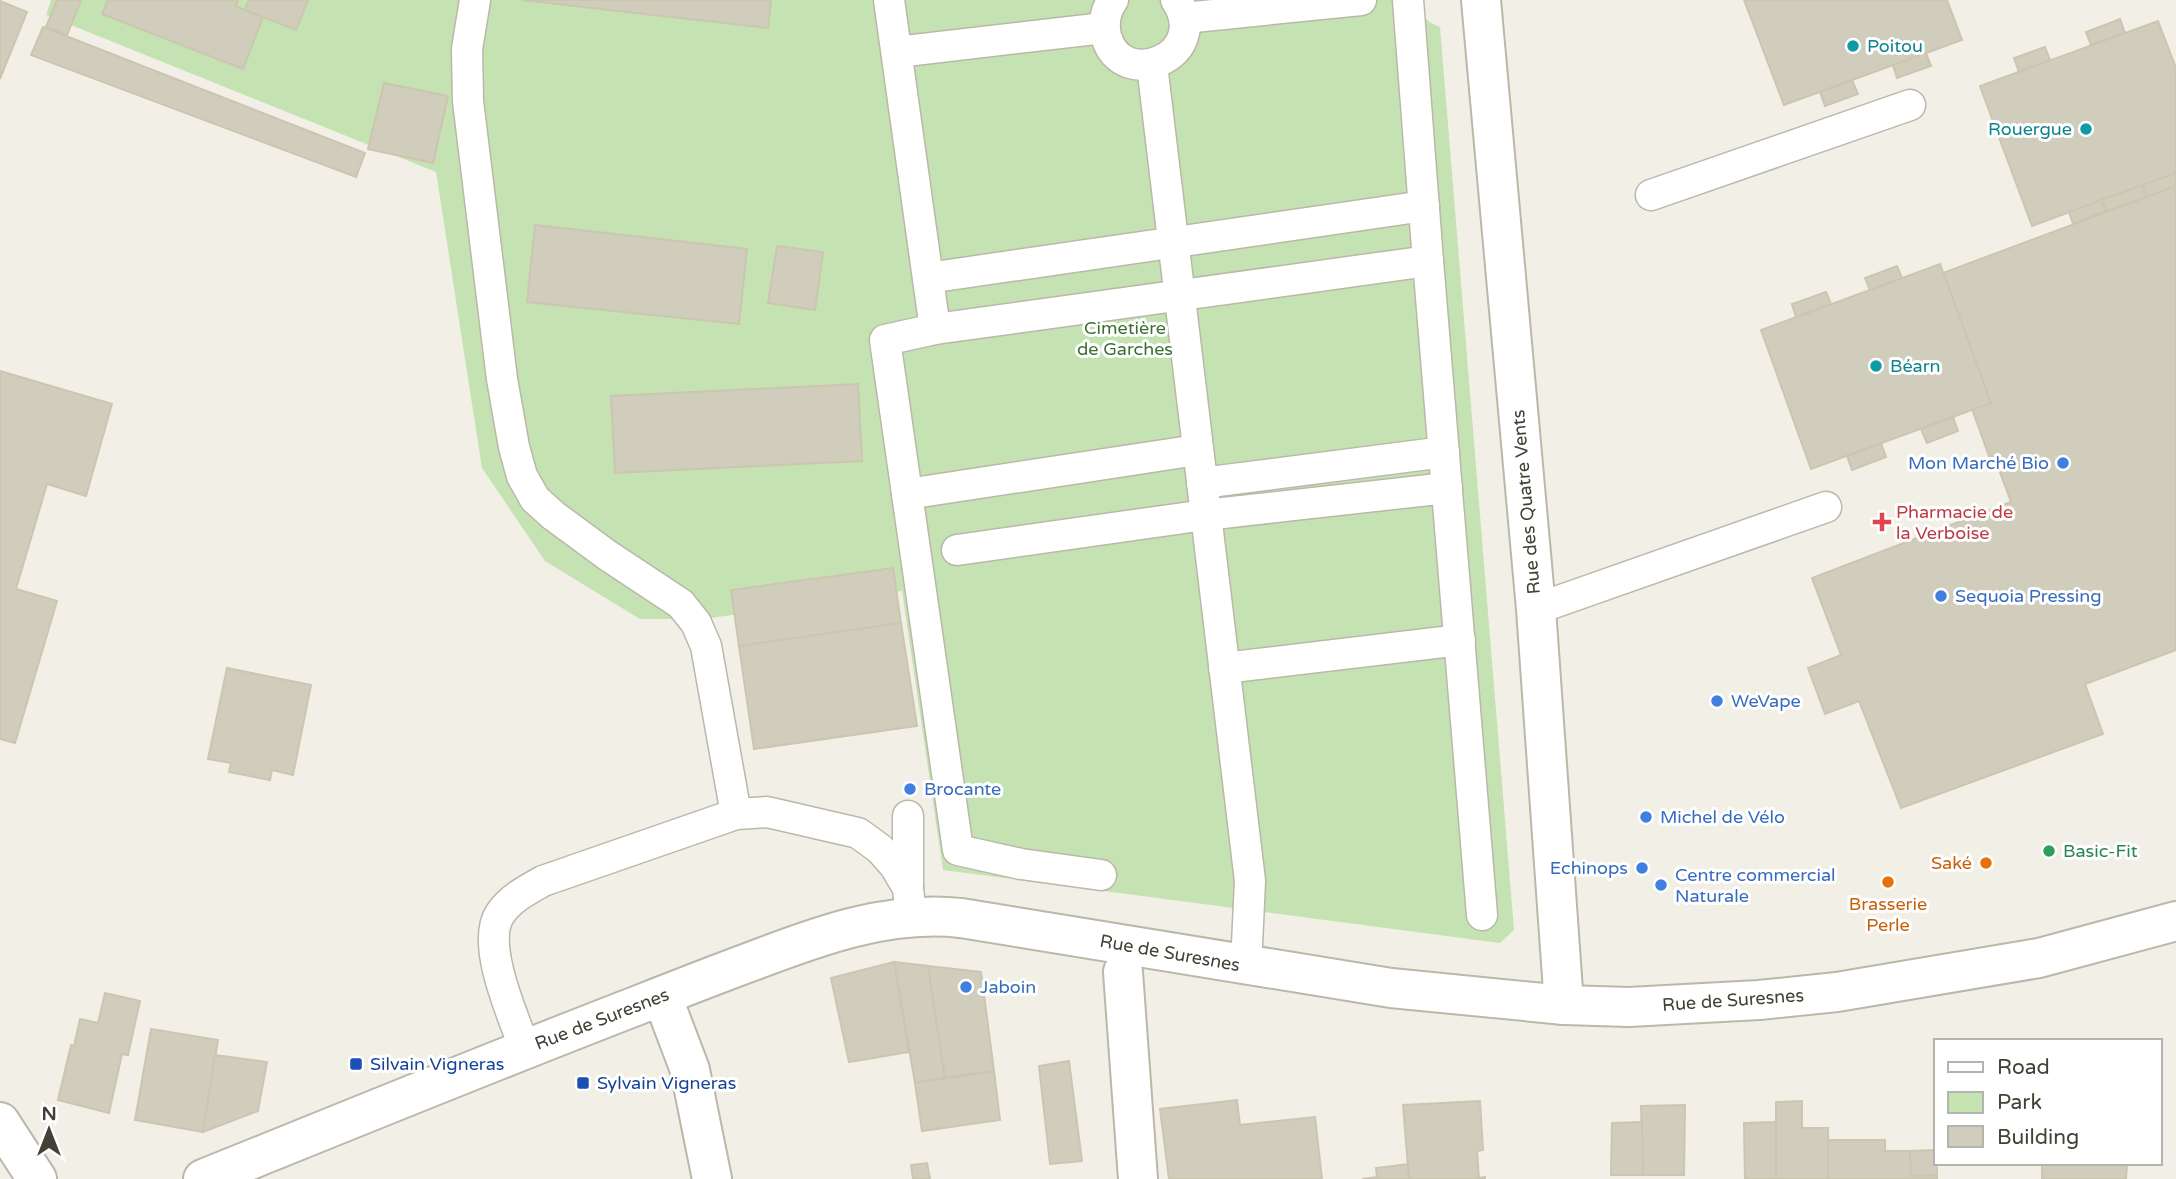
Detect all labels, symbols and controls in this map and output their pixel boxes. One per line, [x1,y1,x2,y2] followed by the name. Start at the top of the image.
[1867,35,1923,57] place label: Poitou
[1845,38,1861,54] marker: Poitou
[1988,118,2072,140] place label: Rouergue
[2078,121,2094,137] marker: Rouergue
[1077,317,1173,360] park label: Cimetière de Garches
[1890,355,1941,377] place label: Béarn
[1868,358,1884,374] marker: Béarn
[1507,409,1545,595] street label: Rue des Quatre Vents
[1908,452,2049,474] place label: Mon Marché Bio
[2055,455,2071,471] marker: Mon Marché Bio
[1896,501,2013,544] place label: Pharmacie de la Verboise
[1874,514,1890,530] marker: Pharmacie de la Verboise
[1955,585,2102,607] place label: Sequoia Pressing
[1933,588,1949,604] marker: Sequoia Pressing
[1731,690,1801,712] place label: WeVape
[1709,693,1725,709] marker: WeVape
[924,778,1001,800] place label: Brocante
[902,781,918,797] marker: Brocante
[1660,806,1785,828] place label: Michel de Vélo
[1638,809,1654,825] marker: Michel de Vélo
[2063,840,2138,862] place label: Basic-Fit
[2041,843,2057,859] marker: Basic-Fit
[1931,852,1972,874] place label: Saké
[1978,855,1994,871] marker: Saké
[1550,857,1628,879] place label: Echinops
[1634,860,1650,876] marker: Echinops
[1675,864,1836,907] place label: Centre commercial Naturale
[1880,874,1896,890] marker: Brasserie Perle
[1653,877,1669,893] marker: Centre commercial Naturale
[1849,893,1927,936] place label: Brasserie Perle
[1098,930,1242,976] street label: Rue de Suresnes
[980,976,1036,998] place label: Jaboin
[958,979,974,995] marker: Jaboin
[532,983,672,1055] street label: Rue de Suresnes
[1661,984,1805,1016] street label: Rue de Suresnes
[1934,1039,2162,1165] legend
[370,1053,505,1075] place label: Silvain Vigneras
[1997,1055,2050,1080] text: Road
[348,1056,364,1072] marker: Silvain Vigneras
[597,1072,736,1094] place label: Sylvain Vigneras
[575,1075,591,1091] marker: Sylvain Vigneras
[1997,1090,2042,1115] text: Park
[14,1095,84,1165] north arrow
[41,1103,57,1125] text: N
[1997,1125,2079,1150] text: Building

